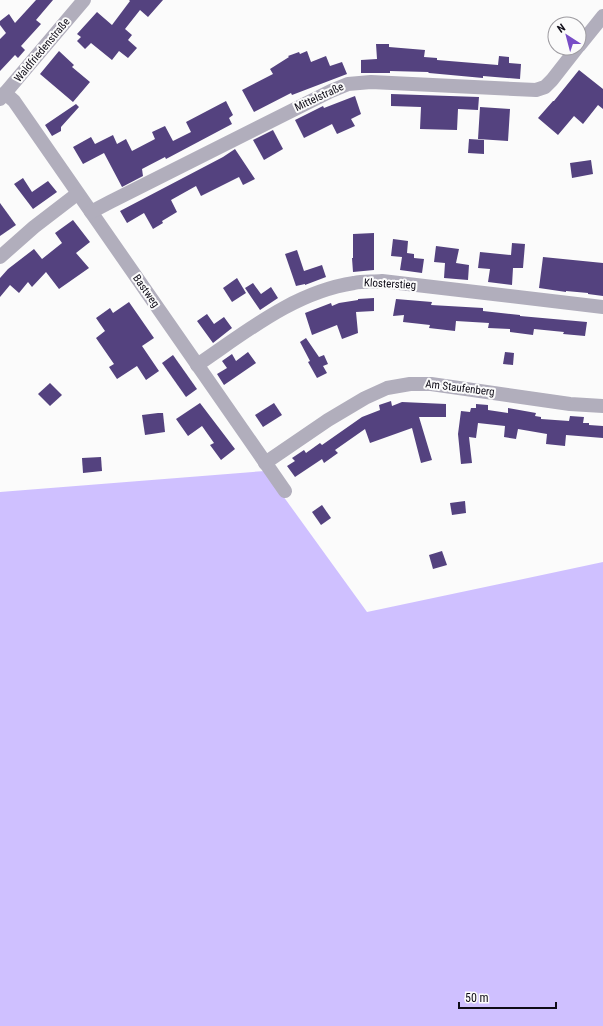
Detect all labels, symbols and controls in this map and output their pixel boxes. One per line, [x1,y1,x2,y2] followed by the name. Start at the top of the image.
[11,15,73,85] street label: Waldfriedenstraße
[547,16,587,56] north arrow
[555,21,568,36] text: N
[292,80,346,114] street label: Mittelstraße
[130,272,162,310] street label: Bastweg
[364,276,416,292] street label: Klosterstieg
[425,377,495,399] street label: Am Staufenberg
[459,984,556,1010] scale bar
[465,991,489,1005] text: 50 m

